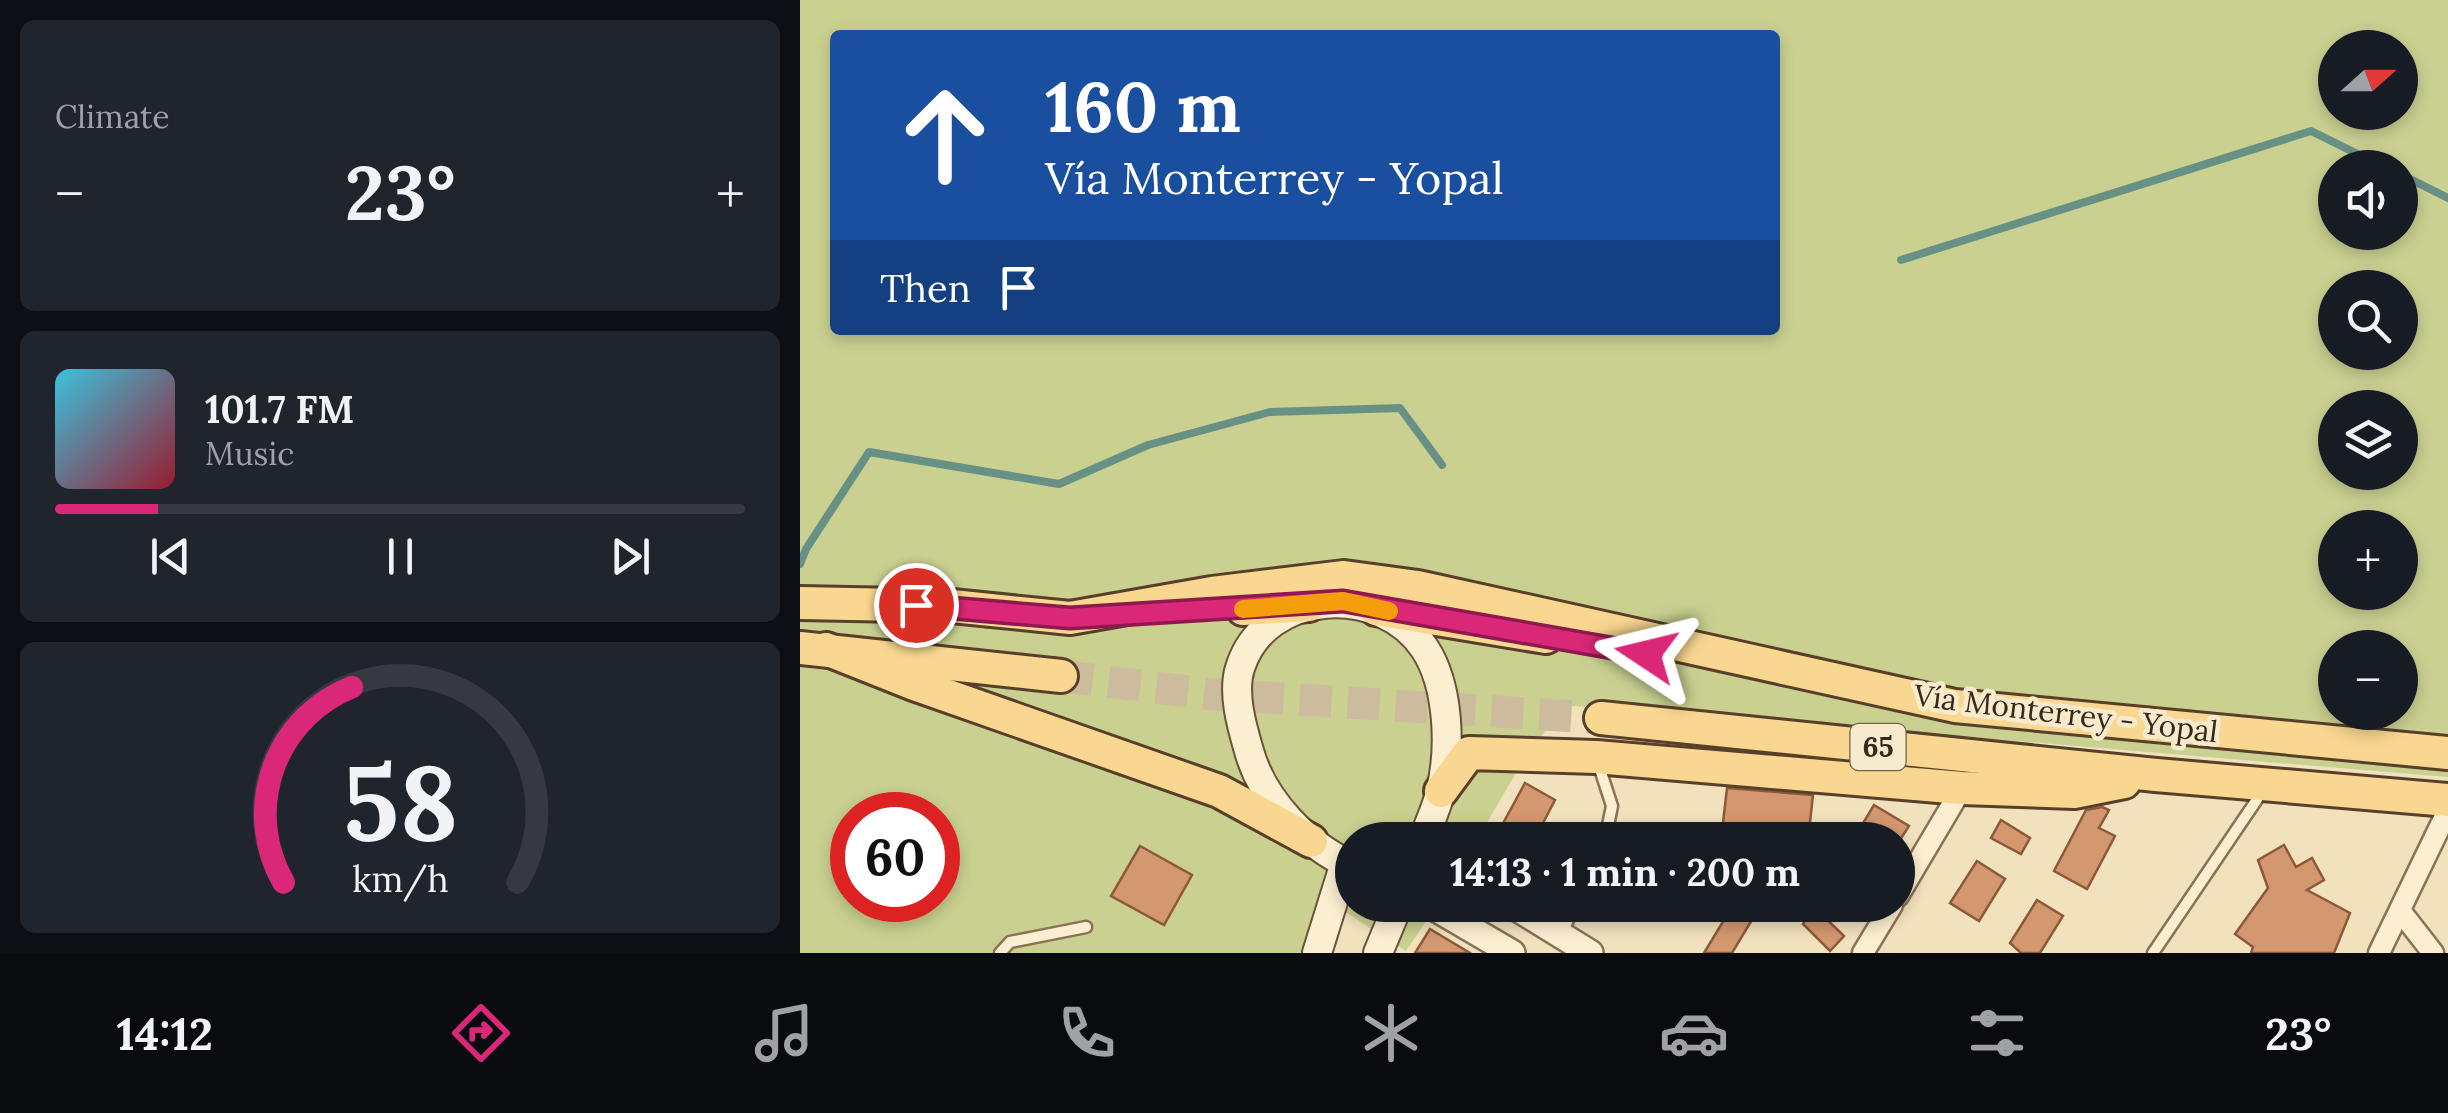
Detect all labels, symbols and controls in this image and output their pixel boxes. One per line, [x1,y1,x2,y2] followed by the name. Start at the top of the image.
[2318,30,2418,130] north arrow
[2318,30,2418,730] map controls
[1045,62,1241,151] text: 160 m
[880,70,1010,200] icon: ahead
[55,96,170,137] text: Climate
[345,145,455,241] text: 23°
[1045,149,1504,206] text: Vía Monterrey - Yopal
[2318,150,2418,250] button: sound
[55,159,84,229] text: −
[716,159,745,229] text: +
[991,260,1046,315] icon: arrive
[880,264,971,312] text: Then
[2318,270,2418,370] button: search
[205,385,354,433] text: 101.7 FM
[2318,390,2418,490] button: layers
[205,433,294,474] text: Music
[2318,510,2418,610] button: +
[143,529,198,584] icon: previous
[373,529,428,584] icon: pause
[603,529,658,584] icon: next
[874,563,959,648] pin
[889,578,944,633] icon: arrive
[1594,602,1698,706] position arrow
[2318,630,2418,730] button: −
[1911,675,2220,751] street label: Vía Monterrey - Yopal
[1850,724,1906,770] road number: 65
[342,735,458,868] text: 58
[830,792,960,922] speed limit sign: 60
[1450,848,1800,896] text: 14:13 · 1 min · 200 m
[352,856,448,902] text: km/h
[446,998,516,1068] icon: directions
[749,998,819,1068] icon: music
[1052,998,1122,1068] icon: phone
[1356,998,1426,1068] icon: climate
[1659,998,1729,1068] icon: car
[1962,998,2032,1068] icon: filters
[117,1005,213,1062] text: 14:12
[2265,1005,2331,1062] text: 23°

